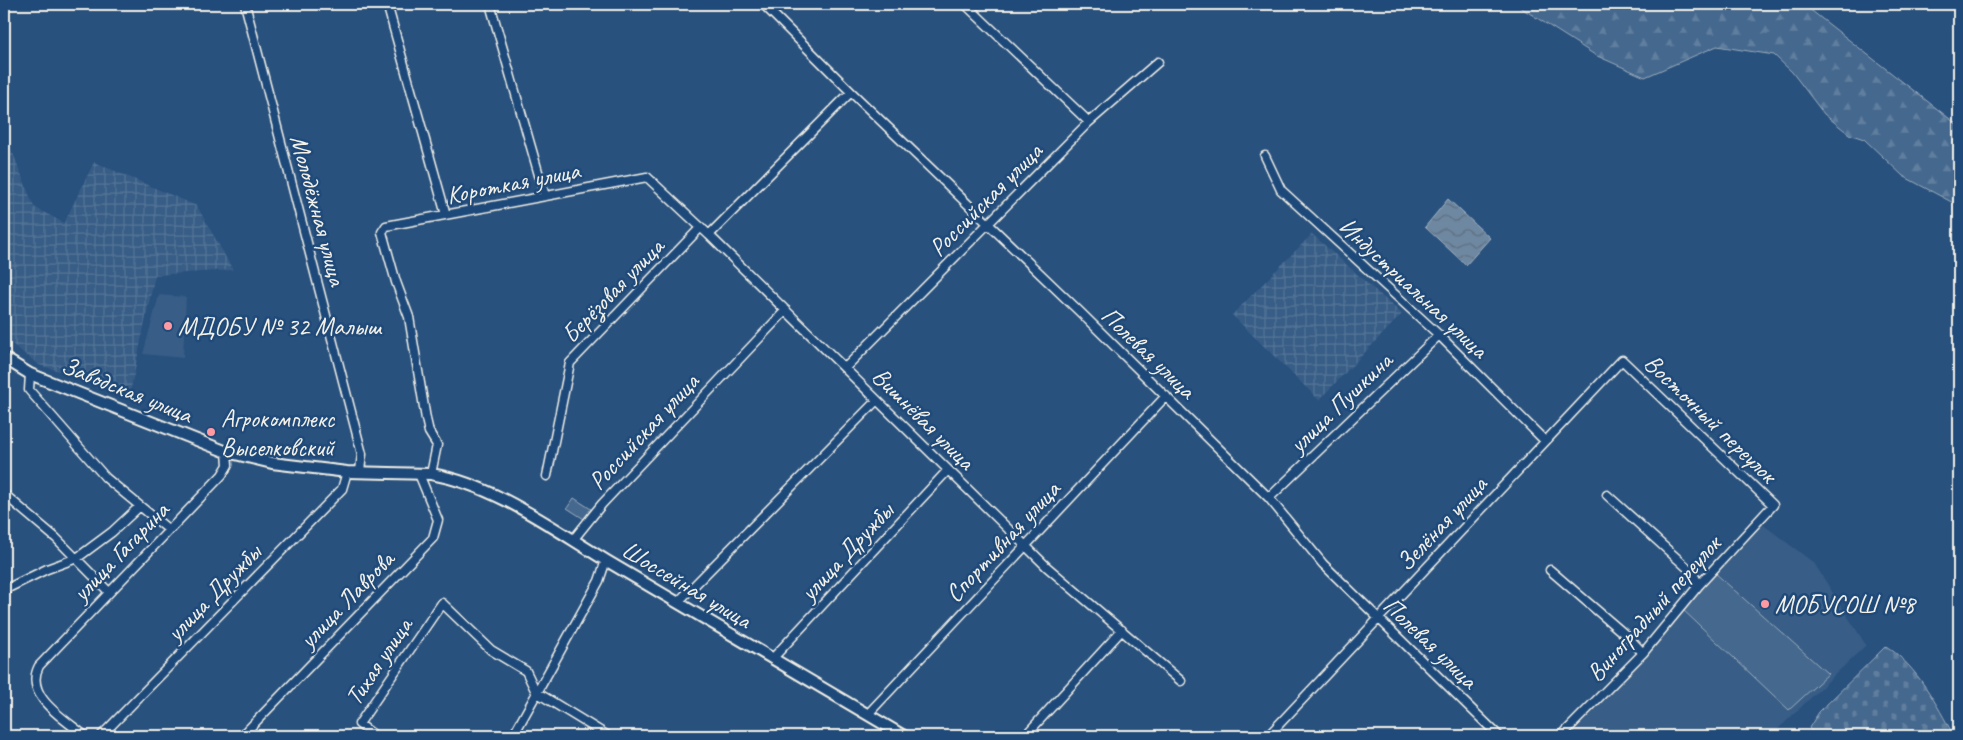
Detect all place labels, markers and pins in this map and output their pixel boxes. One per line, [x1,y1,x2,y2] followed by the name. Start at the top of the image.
[178,311,383,343] place label: МДОБУ № 32 Малыш
[162,320,174,332] marker: МДОБУ № 32 Малыш
[221,403,336,464] place label: Агрокомплекс Выселковский
[205,426,217,438] marker: Агрокомплекс Выселковский
[1775,589,1918,621] place label: МОБУСОШ №8
[1759,598,1771,610] marker: МОБУСОШ №8

